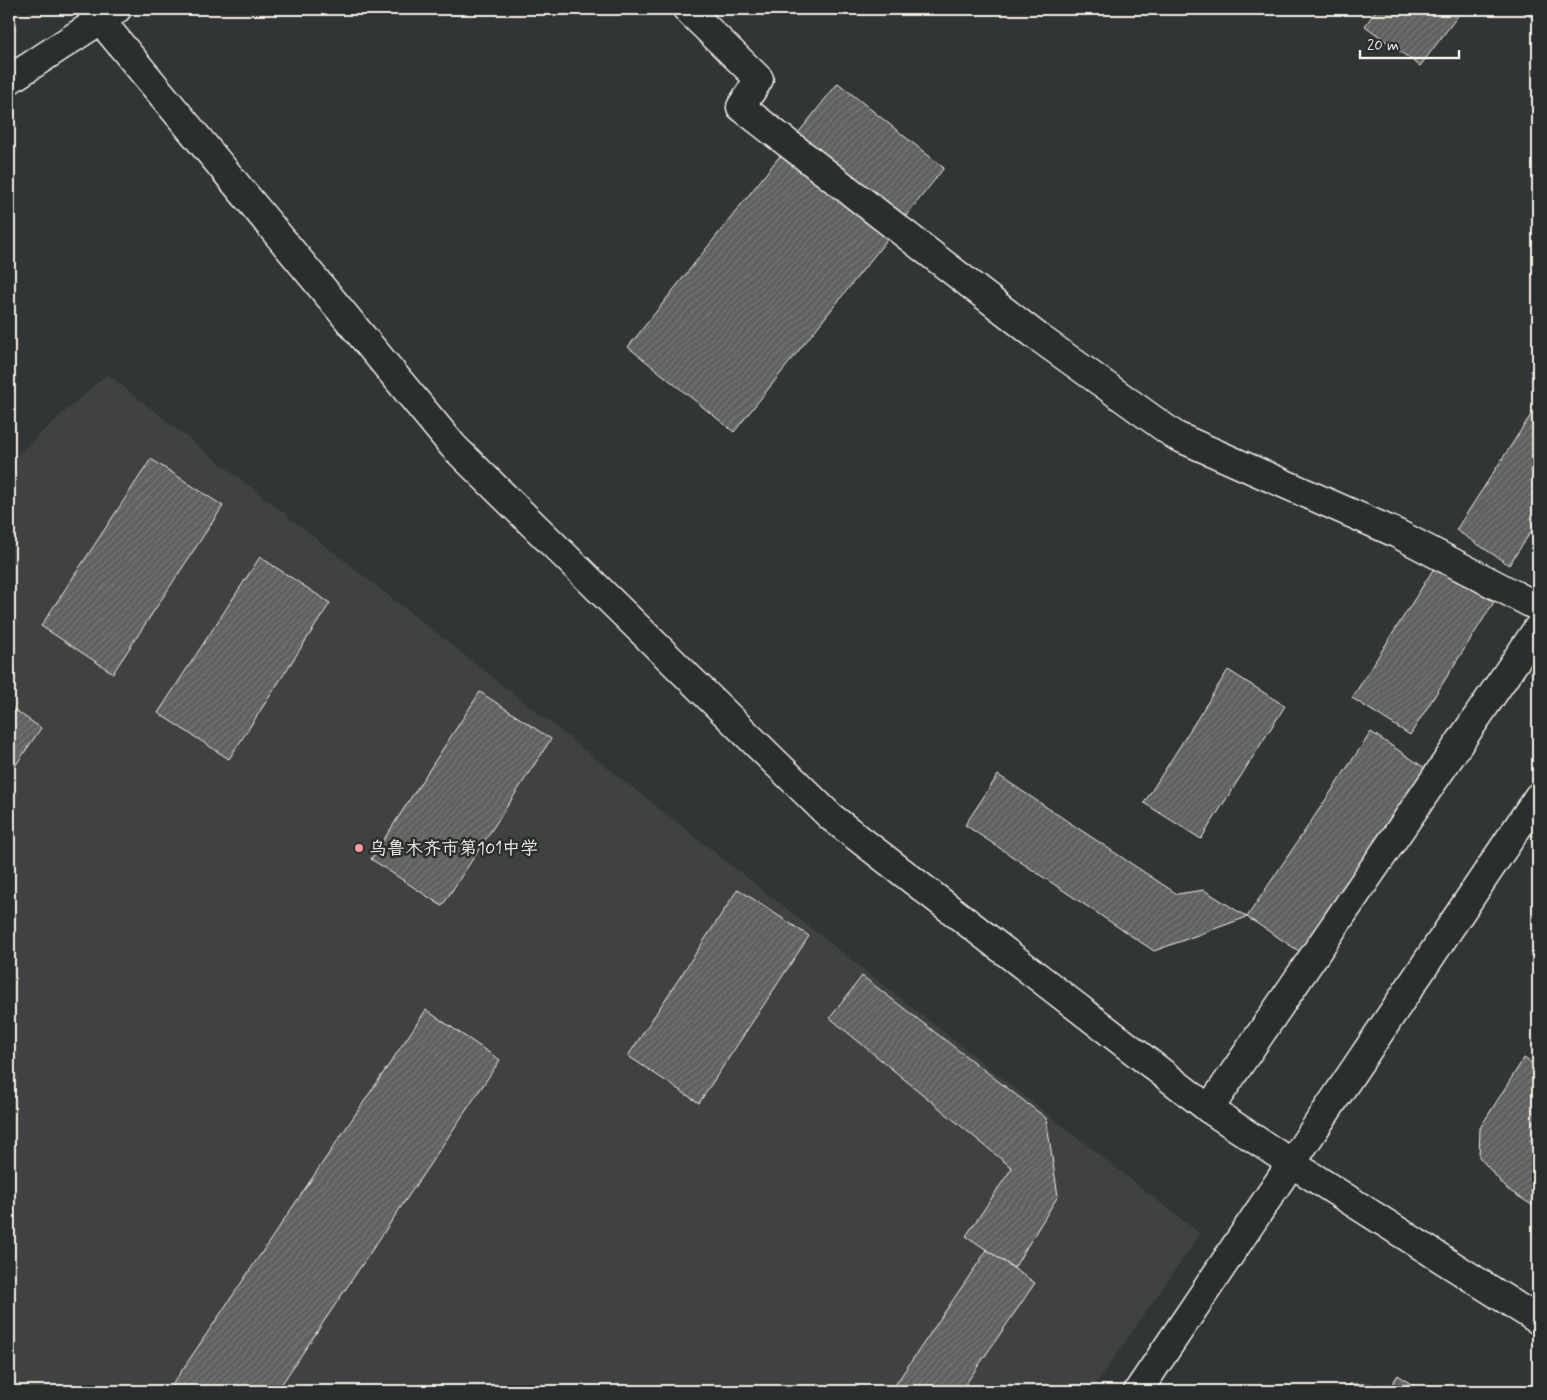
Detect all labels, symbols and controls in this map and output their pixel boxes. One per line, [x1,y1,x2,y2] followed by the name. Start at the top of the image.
[1360,28,1458,60] scale bar
[1367,36,1399,56] text: 20 m
[369,837,538,861] place label: 乌鲁木齐市第101中学
[353,842,365,854] marker: 乌鲁木齐市第101中学

